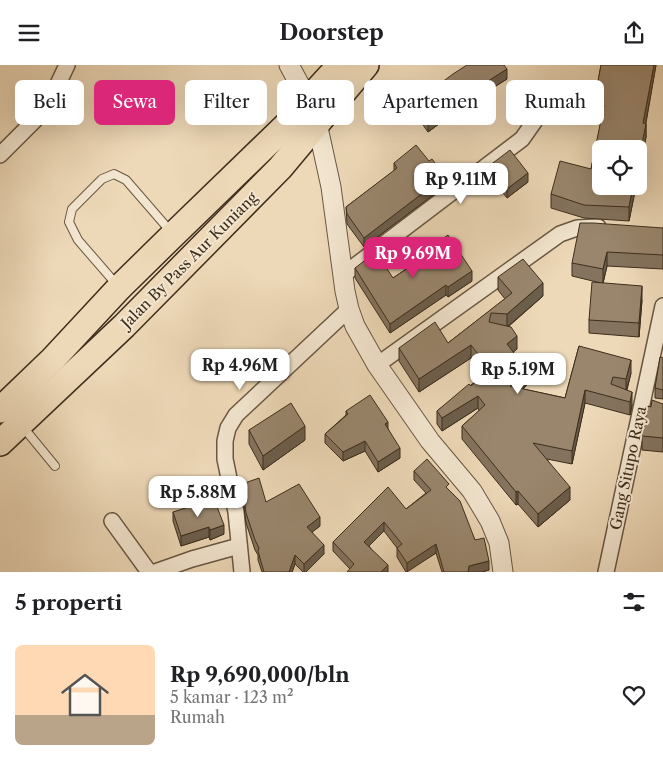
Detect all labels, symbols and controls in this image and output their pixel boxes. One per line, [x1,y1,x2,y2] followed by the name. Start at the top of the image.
[15,19,43,47] icon: menu
[279,19,384,46] text: Doorstep
[620,19,648,47] icon: share
[15,80,84,125] chip: Beli
[94,80,175,125] chip: Sewa
[185,80,267,125] chip: Filter
[277,80,354,125] chip: Baru
[364,80,496,125] chip: Apartemen
[506,80,604,125] chip: Rumah
[592,140,647,195] map controls
[592,140,647,195] button: locate
[409,163,513,205] pin: Rp 9.11M
[425,169,497,189] text: Rp 9.11M
[115,188,261,334] street label: Jalan By Pass Aur Kuniang
[361,237,465,279] pin: Rp 9.69M
[375,243,451,263] text: Rp 9.69M
[188,349,292,391] pin: Rp 4.96M
[466,353,570,395] pin: Rp 5.19M
[202,355,278,375] text: Rp 4.96M
[481,359,555,379] text: Rp 5.19M
[606,404,650,532] street label: Gang Situpo Raya
[146,475,250,518] pin: Rp 5.88M
[160,482,237,502] text: Rp 5.88M
[620,588,648,616] icon: filters
[15,590,122,615] text: 5 properti
[170,662,350,687] text: Rp 9,690,000/bln
[55,665,115,725] icon: home
[620,681,648,709] icon: heart
[170,687,294,707] text: 5 kamar · 123 m²
[170,707,225,727] text: Rumah

